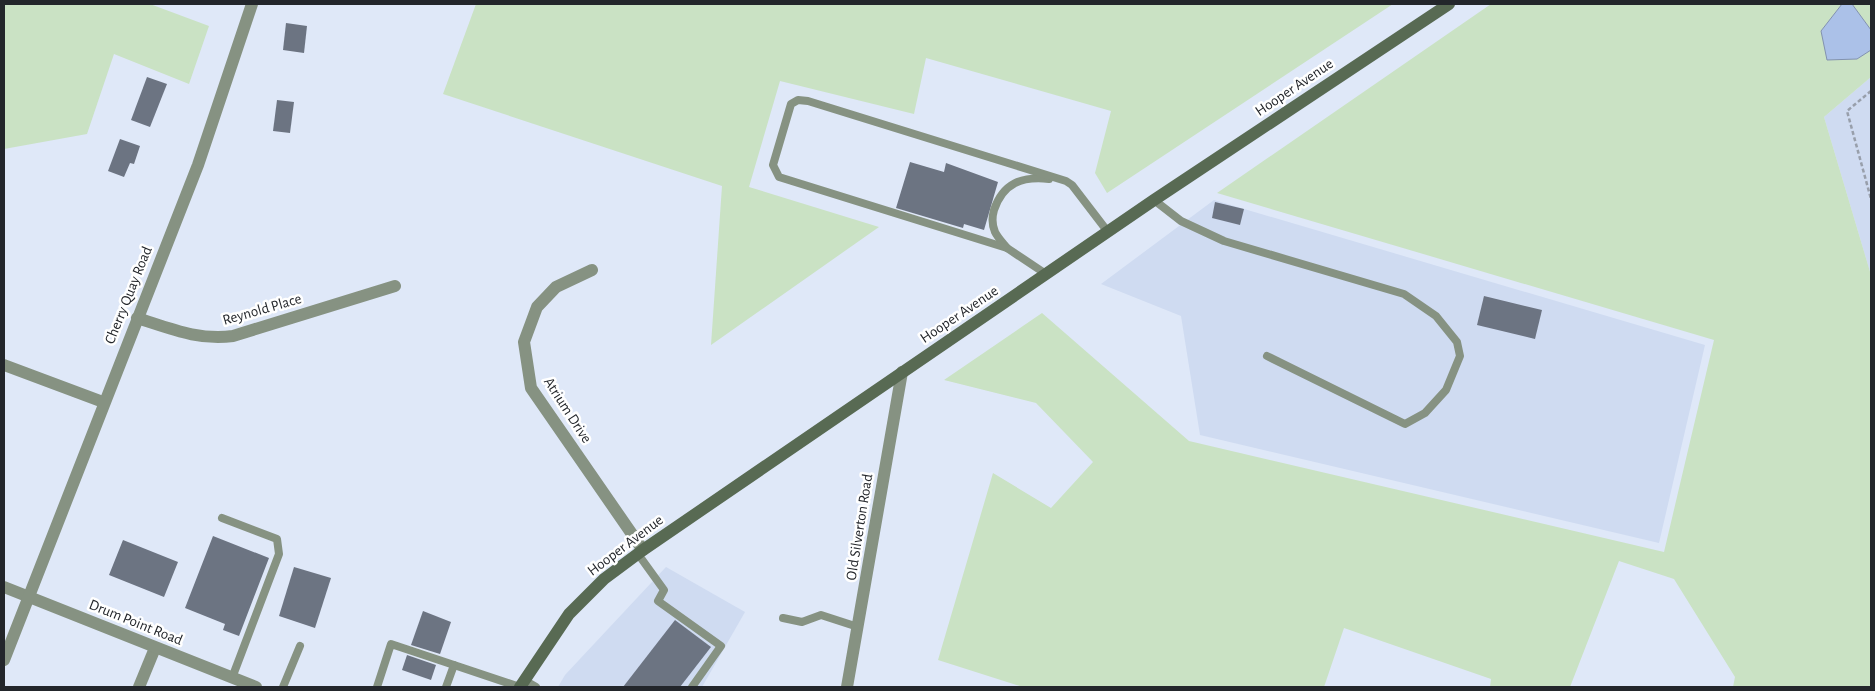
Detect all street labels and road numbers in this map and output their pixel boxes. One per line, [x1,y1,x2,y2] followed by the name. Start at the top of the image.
[1253,56,1336,119] street label: Hooper Avenue
[102,244,155,346] street label: Cherry Quay Road
[918,283,1001,346] street label: Hooper Avenue
[221,291,303,328] street label: Reynold Place
[541,375,594,446] street label: Atrium Drive
[844,473,875,581] street label: Old Silverton Road
[585,512,666,579] street label: Hooper Avenue
[87,597,185,648] street label: Drum Point Road

